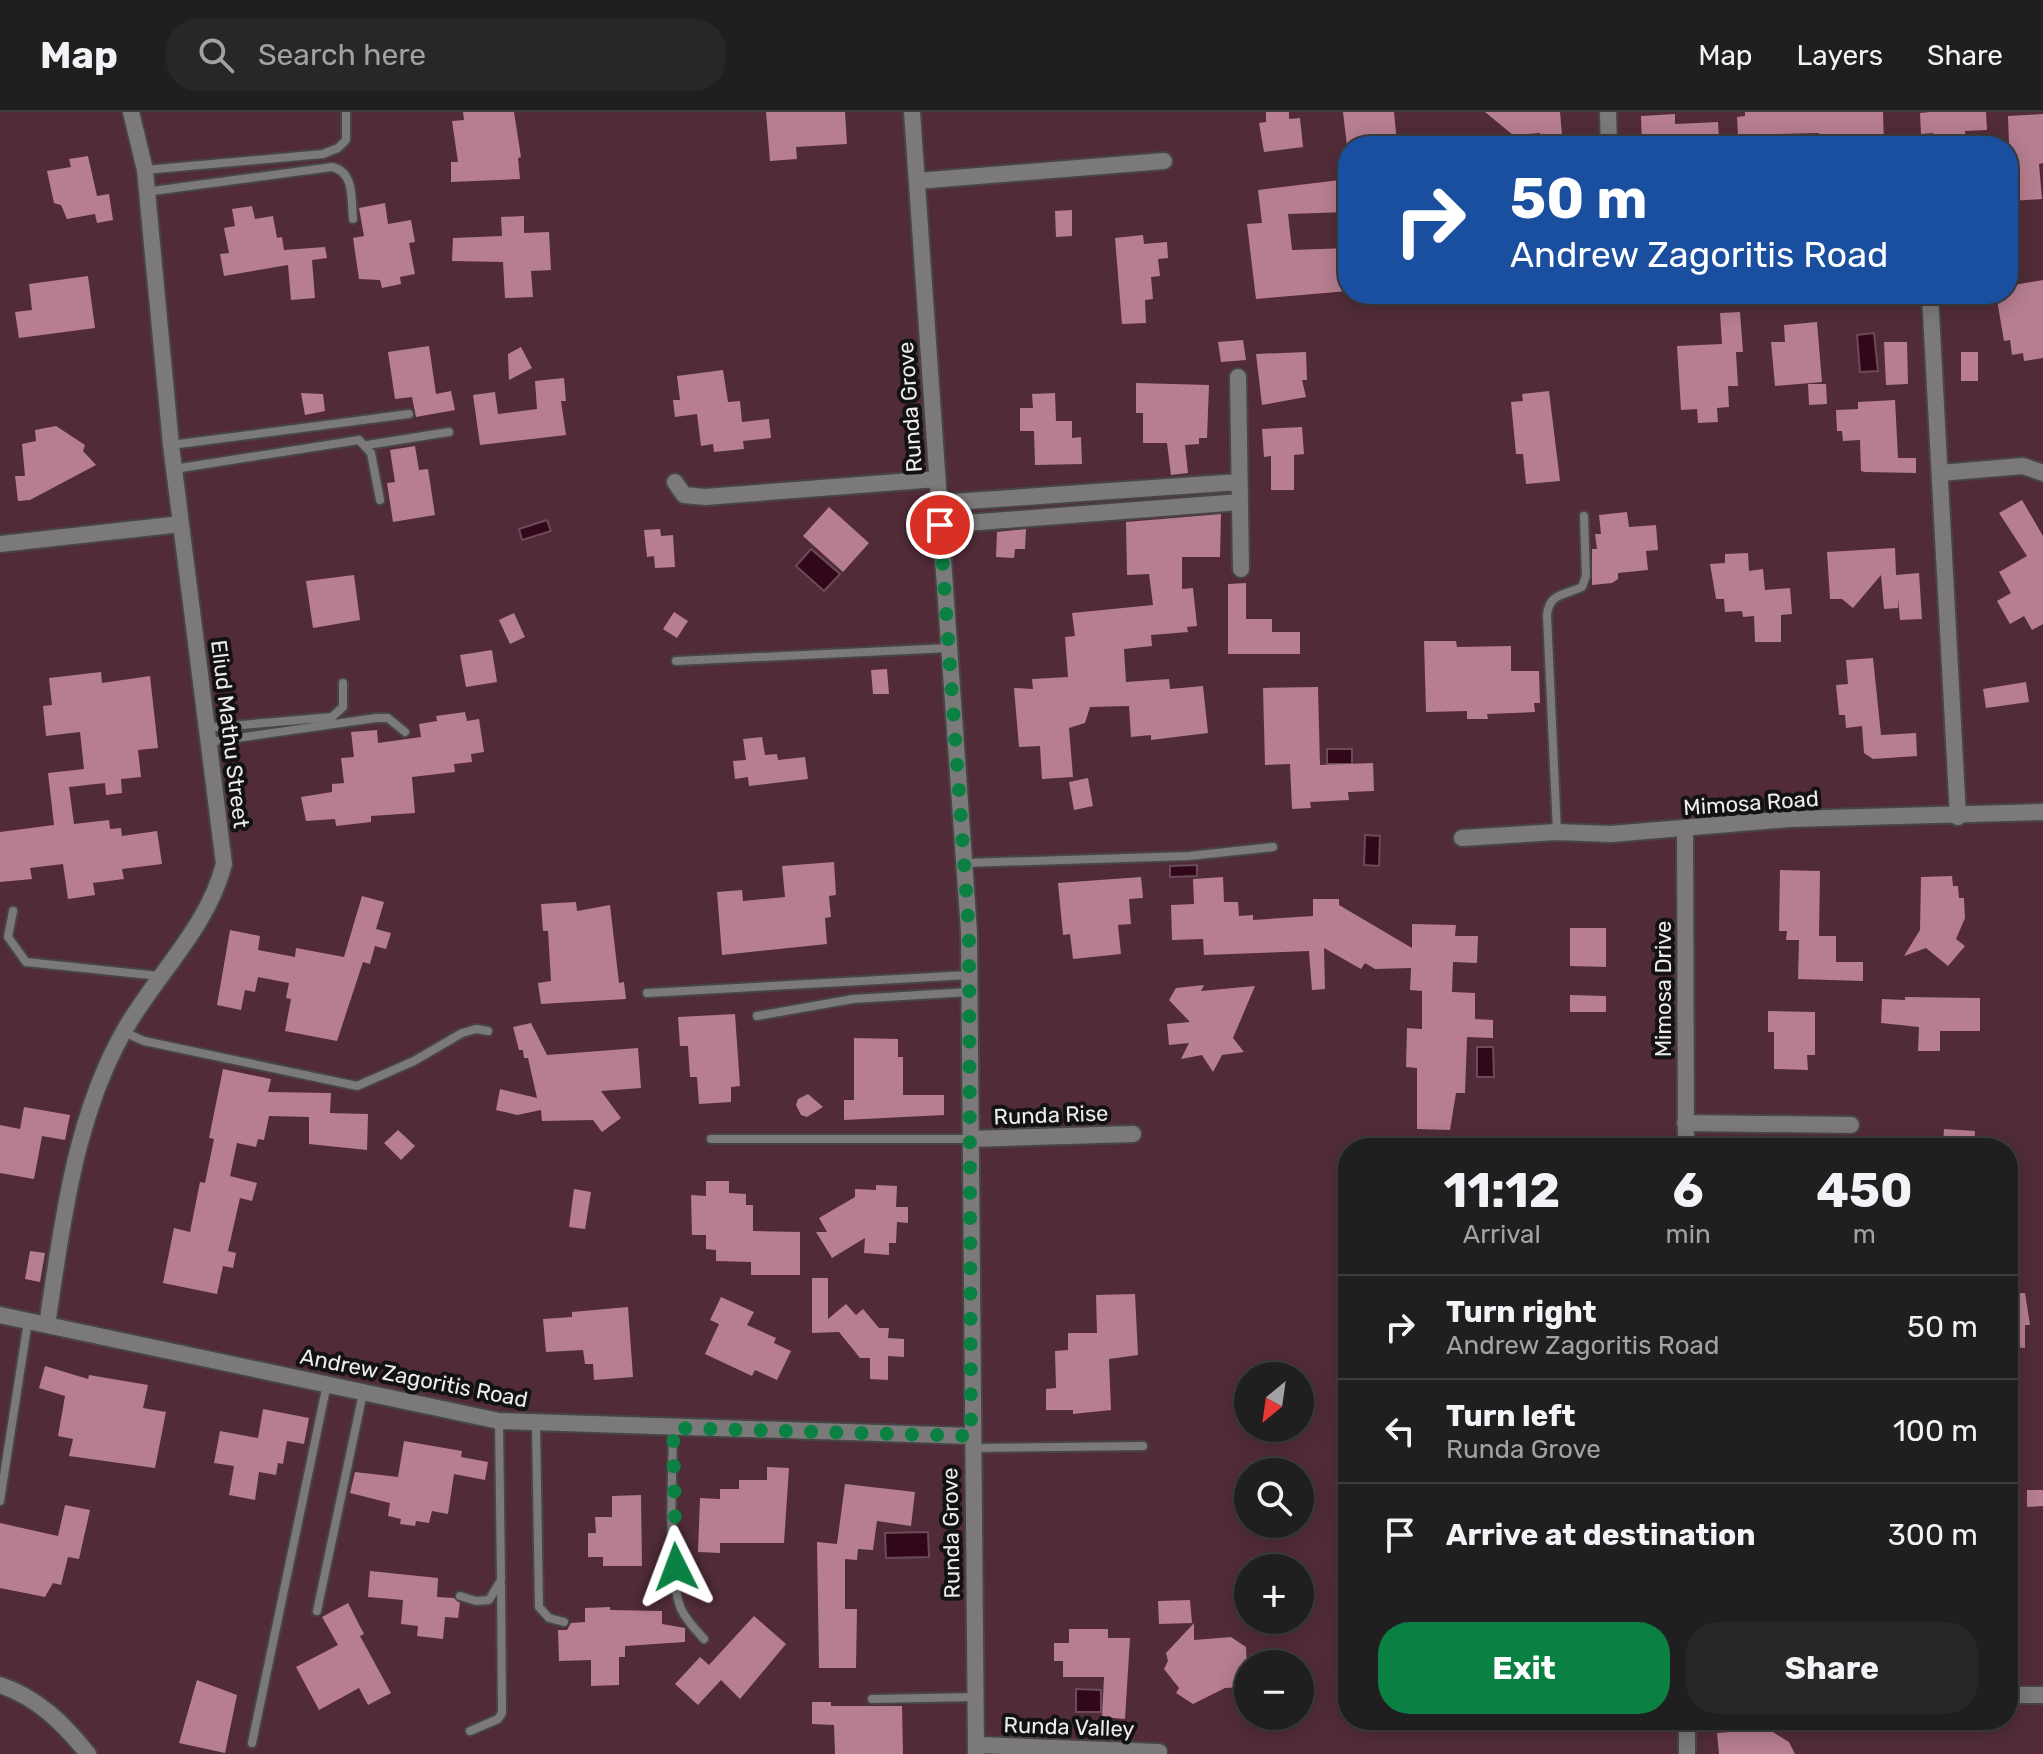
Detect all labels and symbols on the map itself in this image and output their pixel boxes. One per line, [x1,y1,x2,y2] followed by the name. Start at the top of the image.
[892,341,928,473] street label: Runda Grove
[906,491,974,559] pin
[205,638,255,830] street label: Eliud Mathu Street
[1682,785,1820,821] street label: Mimosa Road
[1650,921,1677,1057] street label: Mimosa Drive
[993,1100,1109,1130] street label: Runda Rise
[298,1343,530,1413] street label: Andrew Zagoritis Road
[1234,1362,1314,1442] north arrow
[936,1467,966,1599] street label: Runda Grove
[634,1525,718,1609] position arrow
[1003,1711,1135,1743] street label: Runda Valley

